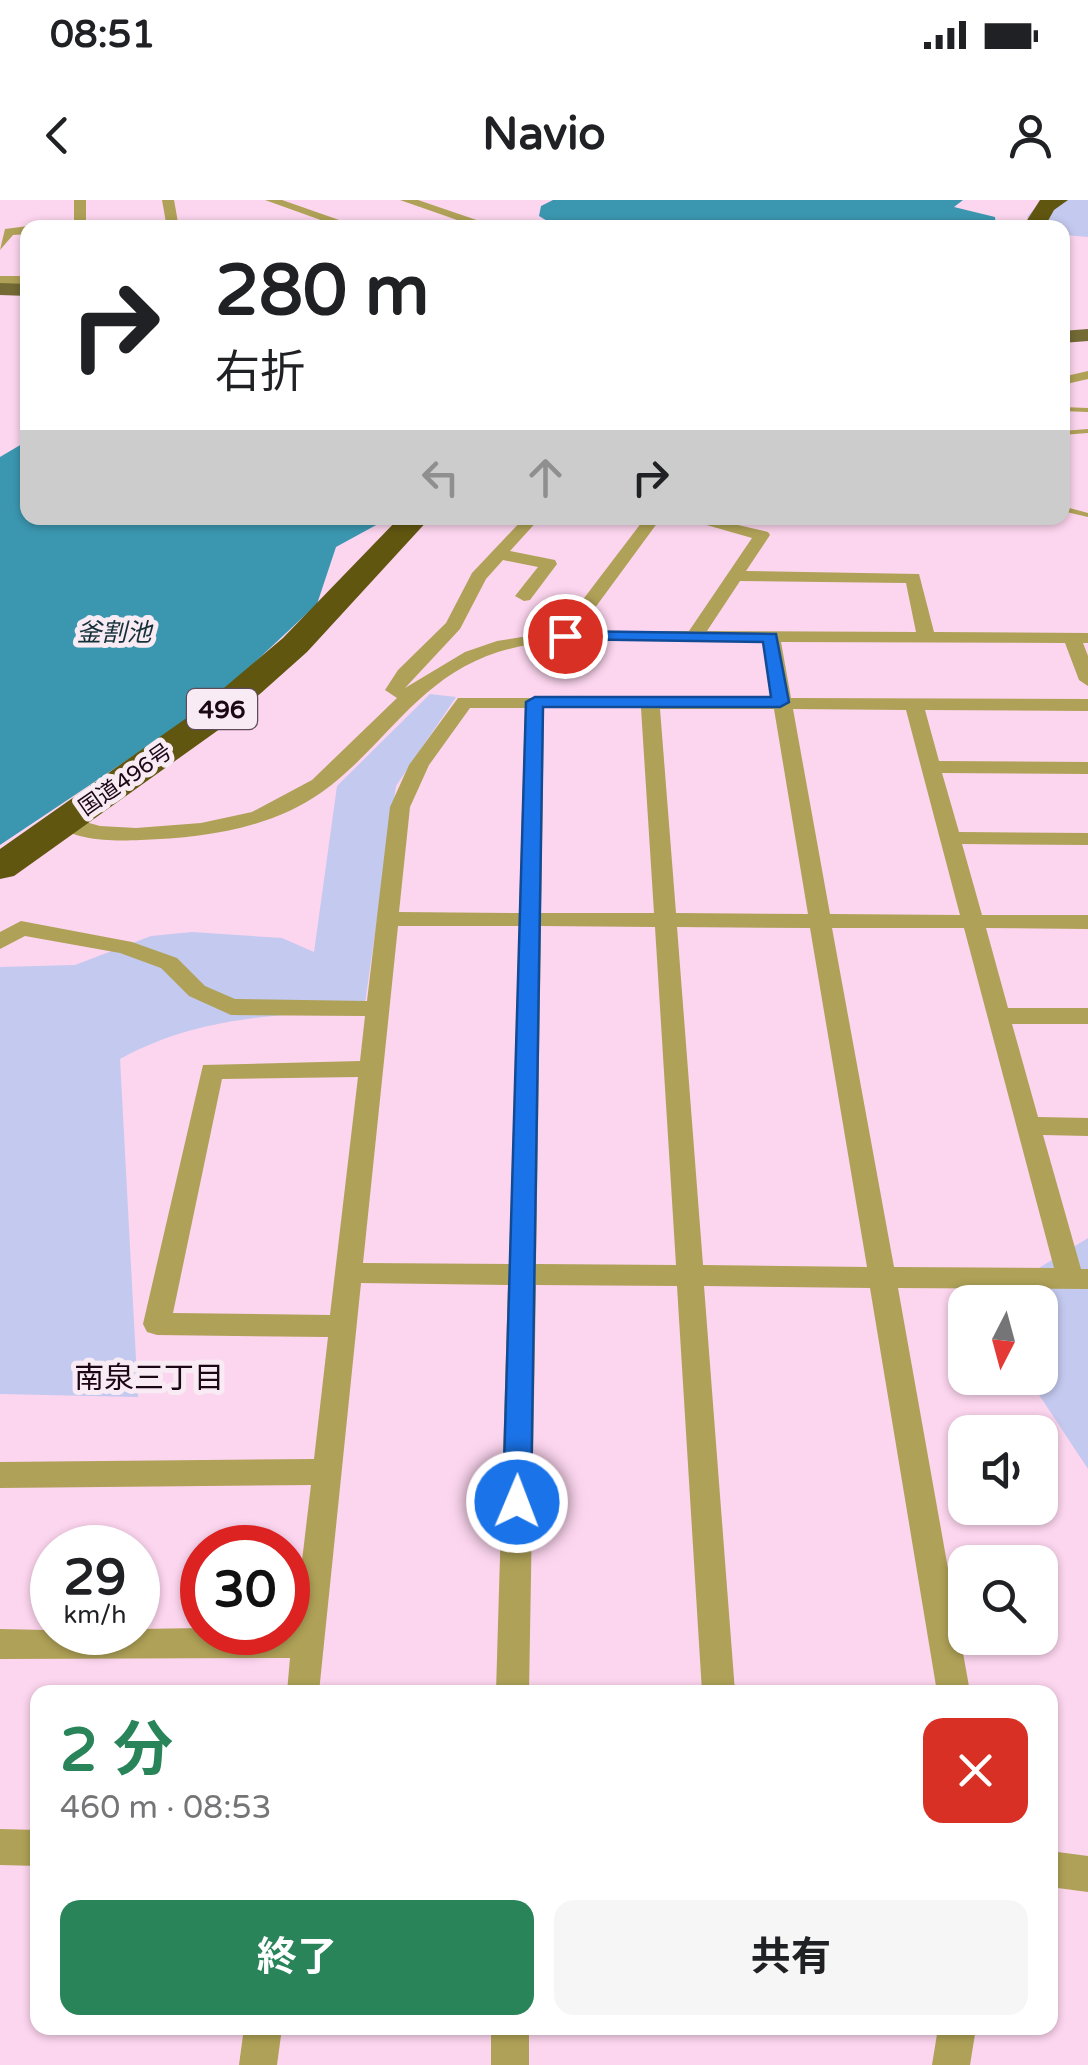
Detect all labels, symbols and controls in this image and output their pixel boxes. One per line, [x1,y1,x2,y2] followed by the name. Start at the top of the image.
[50,12,155,58] text: 08:51
[30,108,85,163] icon: back
[482,108,606,162] text: Navio
[1003,108,1058,163] icon: person
[215,250,429,334] text: 280 m
[50,260,180,390] icon: right
[215,346,305,400] text: 右折
[413,450,468,505] icon: left
[518,450,573,505] icon: ahead
[623,450,678,505] icon: right
[523,594,608,679] pin
[538,609,593,664] icon: arrive
[76,618,154,648] water label: 釜割池
[187,689,257,729] road number: 496
[74,738,177,821] street label: 国道496号
[948,1285,1058,1395] north arrow
[948,1285,1058,1655] map controls
[74,1360,224,1397] district label: 南泉三丁目
[948,1415,1058,1525] button: sound
[465,1450,569,1554] position arrow
[180,1525,310,1655] speed limit sign: 30
[948,1545,1058,1655] button: search
[64,1548,126,1608] text: 29
[64,1600,126,1630] text: km/h
[60,1715,173,1787] text: 2 分
[923,1718,1028,1823] button: close
[60,1789,272,1827] text: 460 m · 08:53
[60,1900,534,2015] button: 終了
[554,1900,1028,2015] button: 共有

